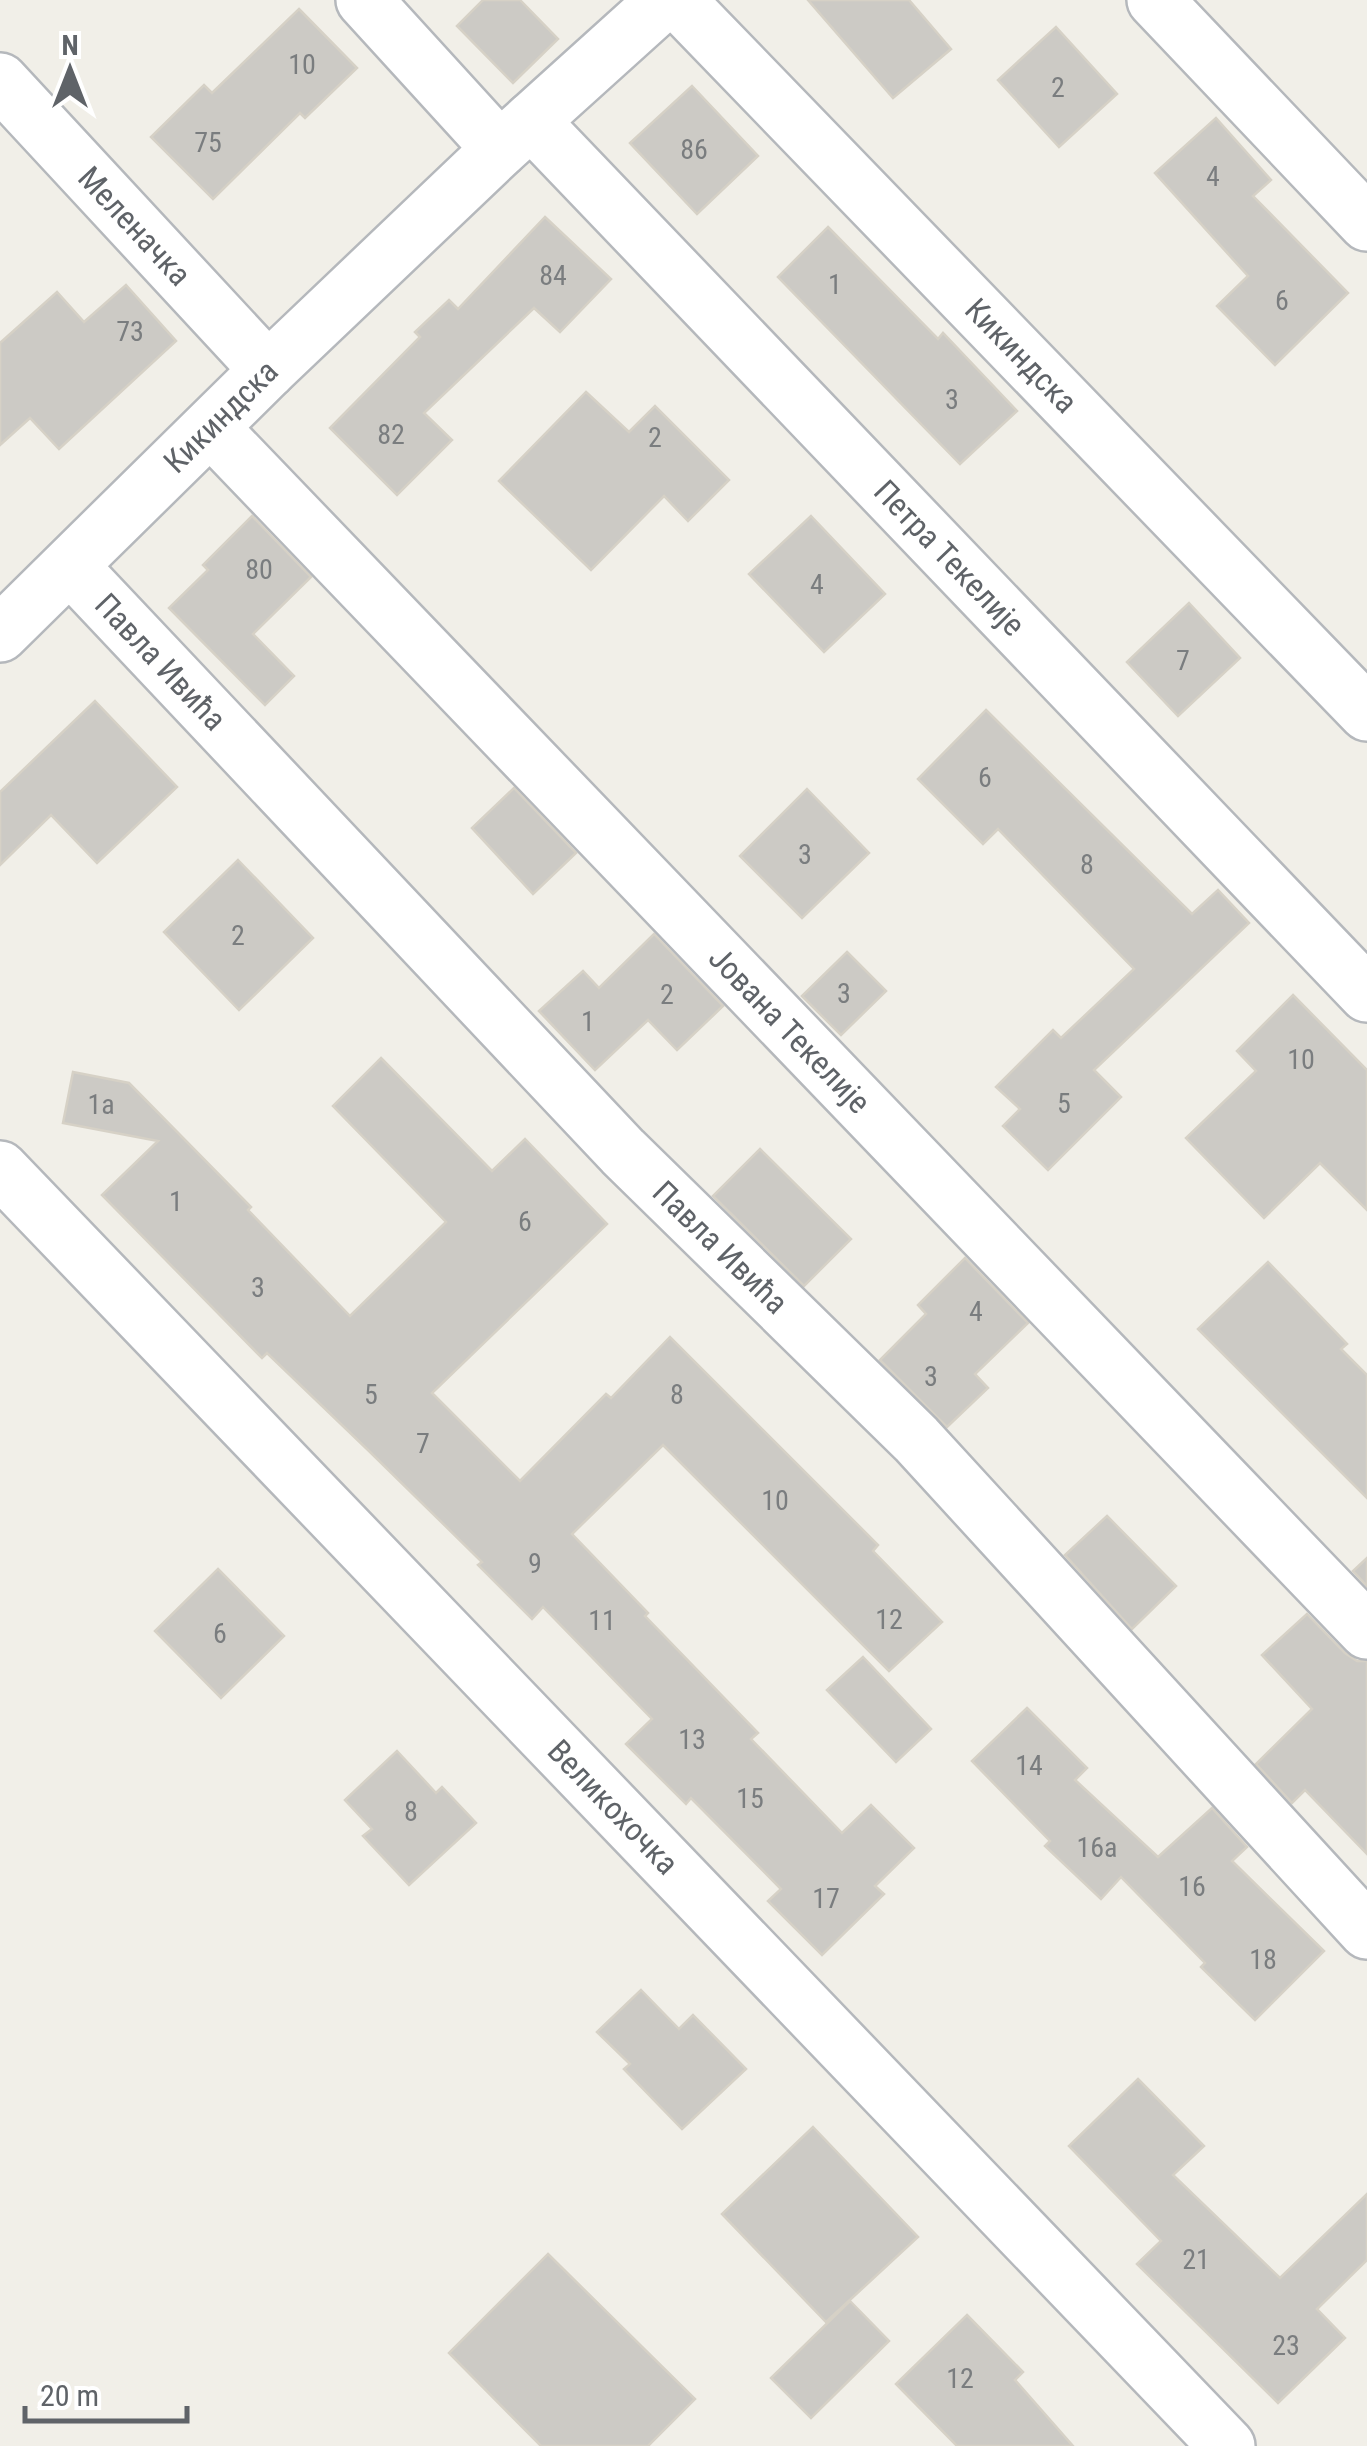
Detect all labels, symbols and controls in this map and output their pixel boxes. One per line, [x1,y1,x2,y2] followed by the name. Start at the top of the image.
[20,20,120,120] north arrow
[61,29,79,62] text: N
[288,48,316,81] house number: 10
[1051,71,1065,104] house number: 2
[194,126,222,159] house number: 75
[680,133,708,166] house number: 86
[70,159,199,293] street label: Меленачка
[1206,160,1220,193] house number: 4
[539,259,567,292] house number: 84
[828,268,842,301] house number: 1
[1275,284,1289,317] house number: 6
[957,291,1085,421] street label: Кикиндска
[116,315,144,348] house number: 73
[156,352,286,481] street label: Кикиндска
[945,383,959,416] house number: 3
[377,418,405,451] house number: 82
[648,421,662,454] house number: 2
[866,472,1033,644] street label: Петра Текелије
[245,553,273,586] house number: 80
[810,568,824,601] house number: 4
[87,586,234,738] street label: Павла Ивића
[1176,644,1190,677] house number: 7
[978,761,992,794] house number: 6
[798,838,812,871] house number: 3
[1080,848,1094,881] house number: 8
[231,919,245,952] house number: 2
[701,939,878,1121] street label: Јована Текелије
[837,977,851,1010] house number: 3
[660,978,674,1011] house number: 2
[581,1005,595,1038] house number: 1
[1287,1043,1315,1076] house number: 10
[1057,1087,1071,1120] house number: 5
[87,1088,115,1121] house number: 1a
[645,1173,796,1322] street label: Павла Ивића
[169,1185,183,1218] house number: 1
[518,1205,532,1238] house number: 6
[251,1271,265,1304] house number: 3
[969,1295,983,1328] house number: 4
[924,1360,938,1393] house number: 3
[364,1378,378,1411] house number: 5
[670,1378,684,1411] house number: 8
[416,1427,430,1460] house number: 7
[761,1484,789,1517] house number: 10
[528,1547,542,1580] house number: 9
[875,1603,903,1636] house number: 12
[588,1604,616,1637] house number: 11
[213,1617,227,1650] house number: 6
[678,1723,706,1756] house number: 13
[540,1732,686,1882] street label: Великохочка
[1015,1749,1043,1782] house number: 14
[736,1782,764,1815] house number: 15
[404,1795,418,1828] house number: 8
[1076,1831,1118,1864] house number: 16a
[1178,1870,1206,1903] house number: 16
[812,1882,840,1915] house number: 17
[1249,1943,1277,1976] house number: 18
[1182,2243,1210,2276] house number: 21
[1272,2329,1300,2362] house number: 23
[25,2361,188,2423] scale bar
[946,2362,974,2395] house number: 12
[40,2378,99,2413] text: 20 m

